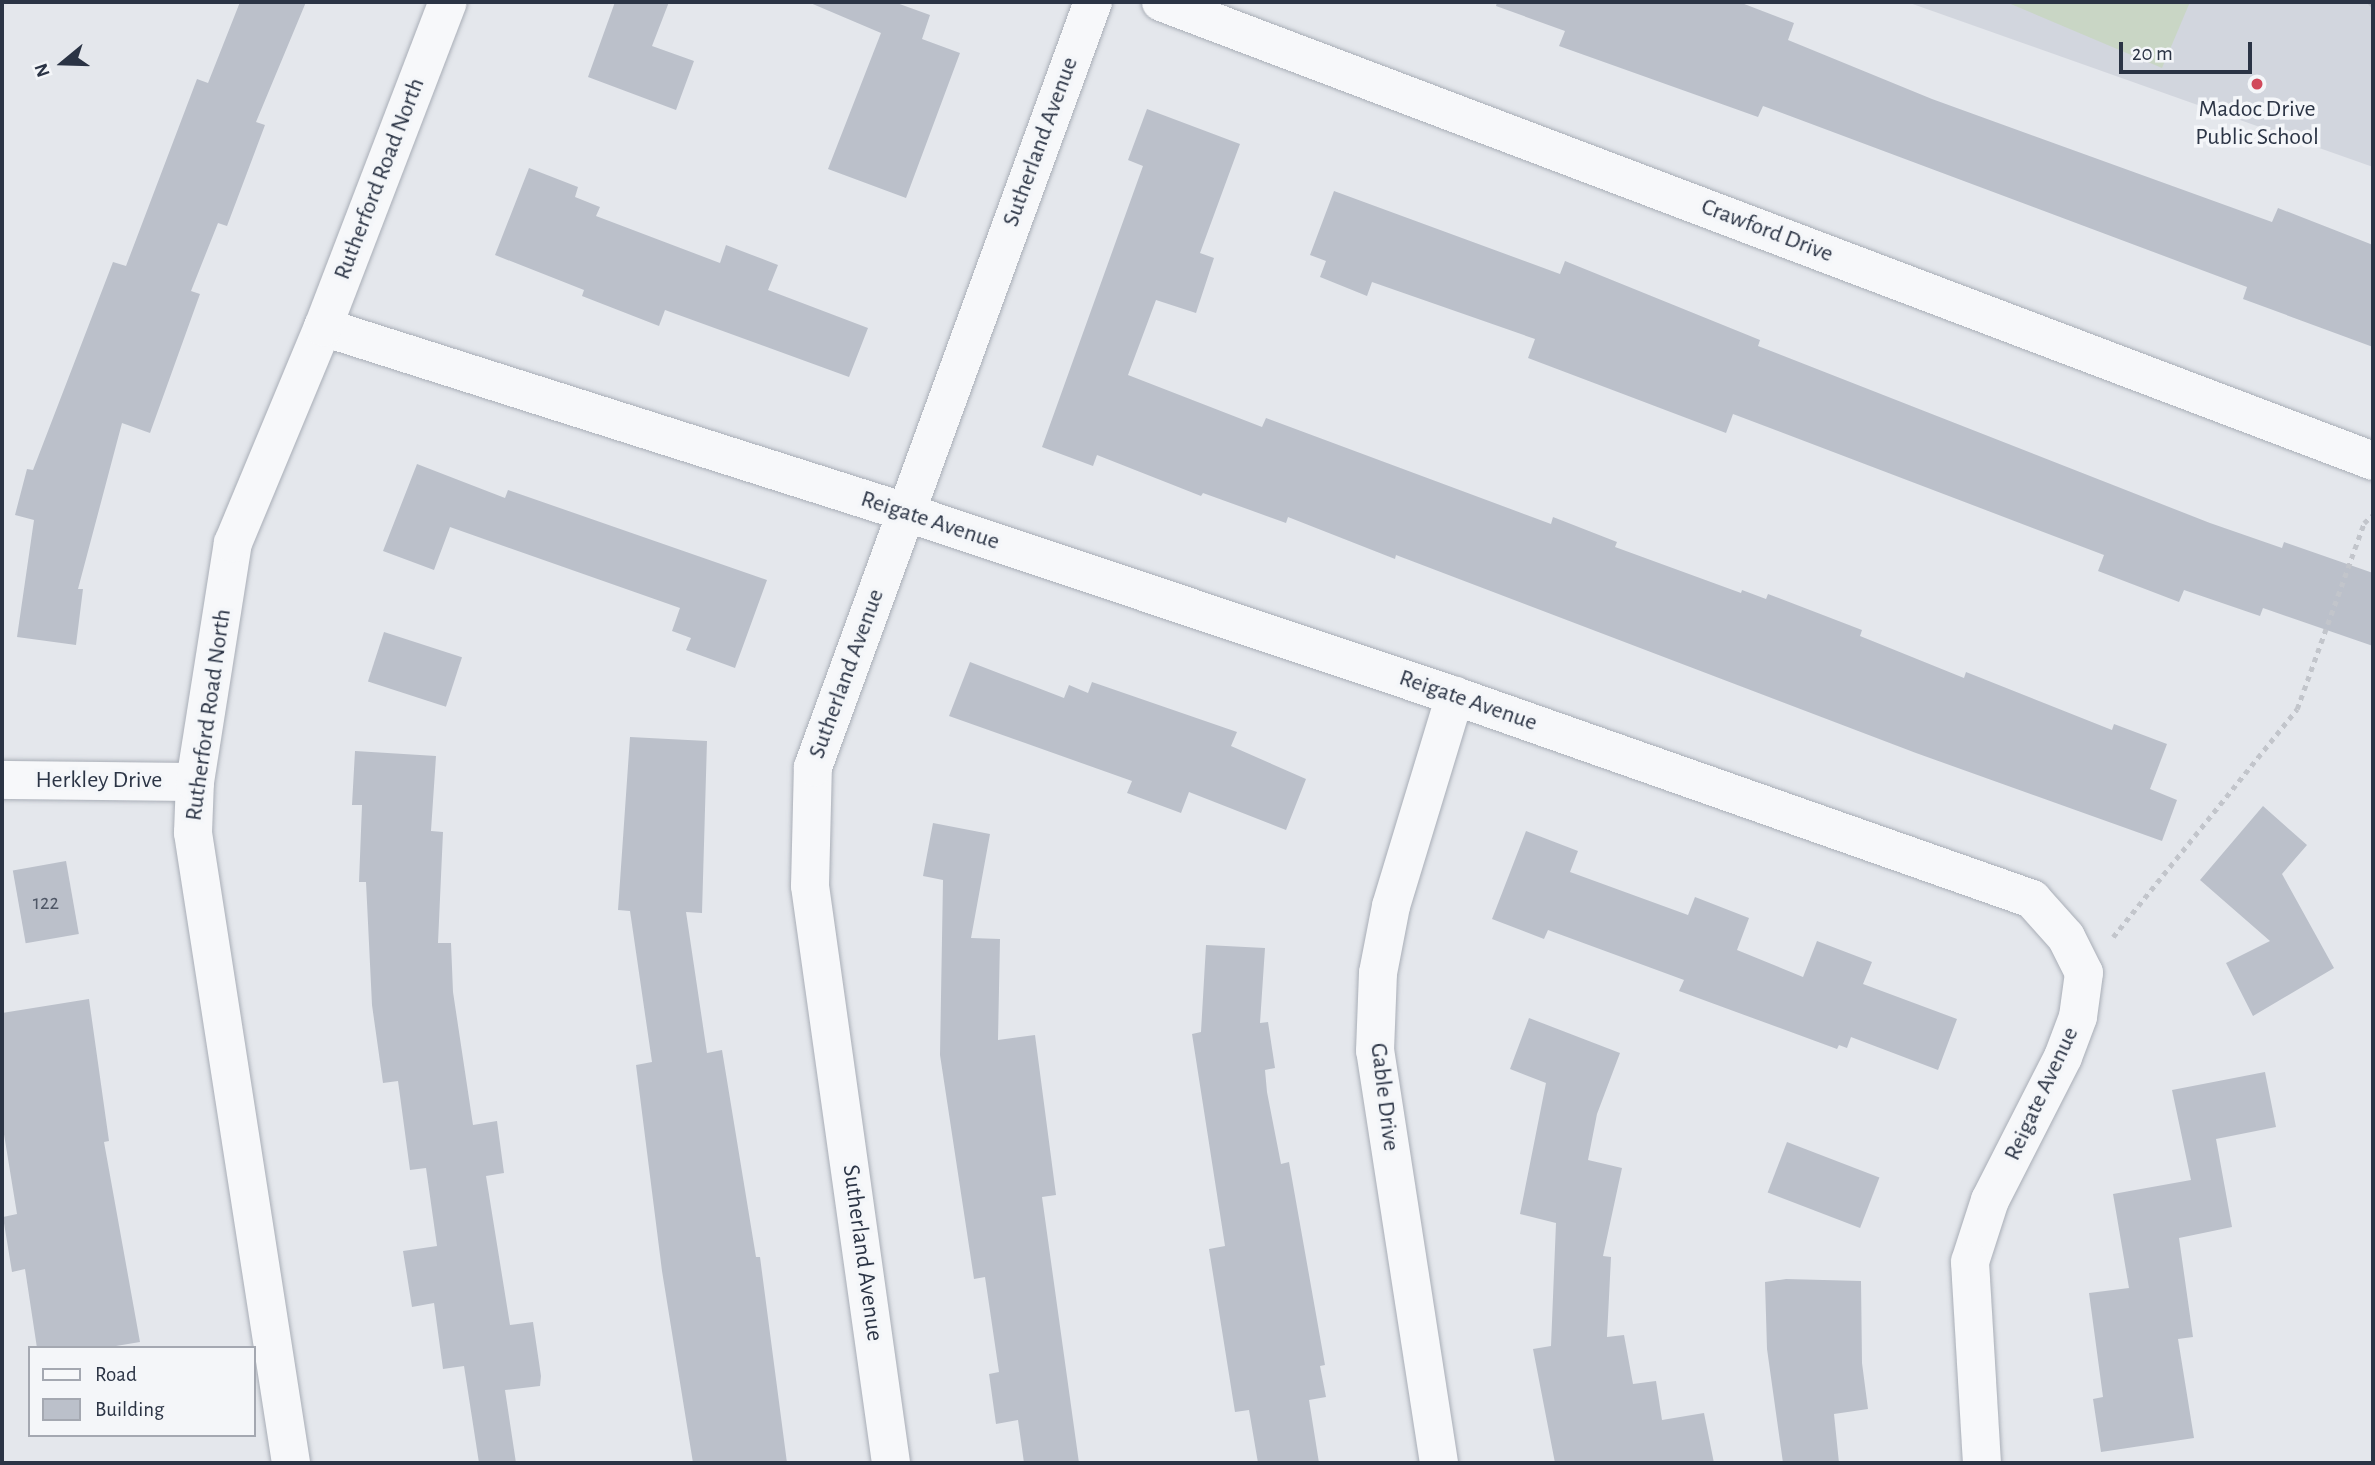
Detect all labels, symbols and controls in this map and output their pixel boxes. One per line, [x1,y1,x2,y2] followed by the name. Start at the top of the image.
[28,28,98,98] north arrow
[2123,28,2256,72] scale bar
[2132,43,2173,64] text: 20 m
[997,53,1085,231] street label: Sutherland Avenue
[32,61,54,79] text: N
[328,74,432,284] street label: Rutherford Road North
[2249,76,2265,92] marker: Madoc Drive Public School
[2195,96,2319,152] place label: Madoc Drive Public School
[1697,193,1837,269] street label: Crawford Drive
[857,485,1003,557] street label: Reigate Avenue
[803,585,891,763] street label: Sutherland Avenue
[180,607,238,823] street label: Rutherford Road North
[1395,664,1541,738] street label: Reigate Avenue
[36,767,162,795] street label: Herkley Drive
[33,890,59,916] house number: 122
[1999,1023,2085,1165] street label: Reigate Avenue
[1363,1041,1405,1153] street label: Gable Drive
[835,1163,889,1343] street label: Sutherland Avenue
[28,1346,256,1437] legend
[95,1364,137,1385] text: Road
[95,1399,164,1420] text: Building

